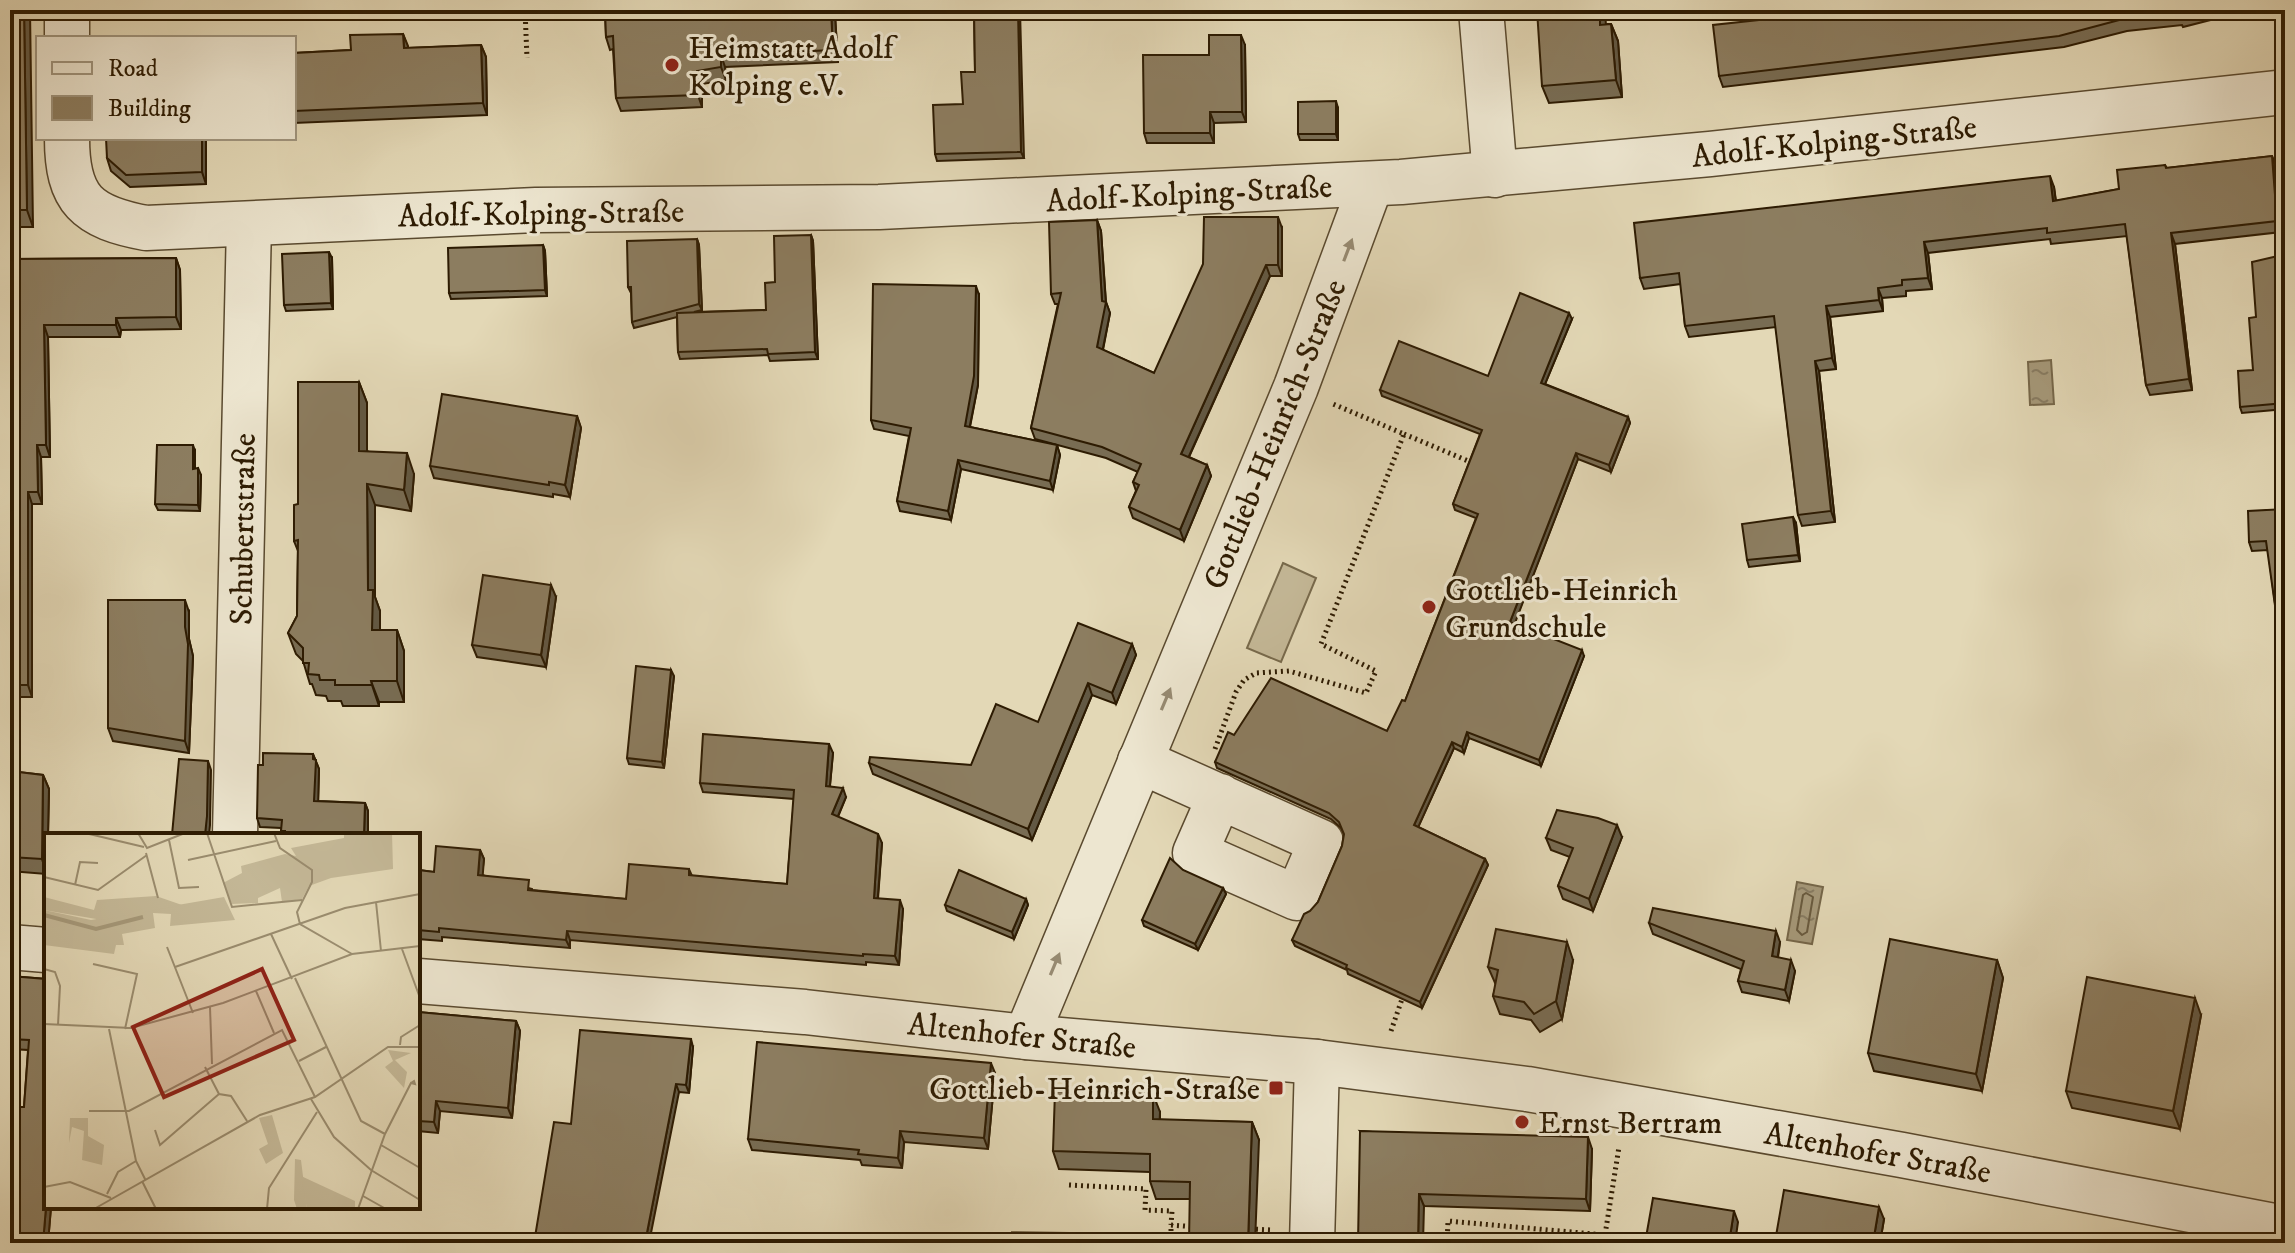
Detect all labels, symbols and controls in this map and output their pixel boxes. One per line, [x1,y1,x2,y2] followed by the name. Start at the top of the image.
[688,29,898,106] place label: Heimstatt Adolf Kolping e.V.
[36,36,296,140] legend
[108,54,158,84] text: Road
[663,56,681,74] marker: Heimstatt Adolf Kolping e.V.
[108,94,191,124] text: Building
[1690,108,1979,178] street label: Adolf-Kolping-Straße
[1045,168,1333,222] street label: Adolf-Kolping-Straße
[397,193,685,237] street label: Adolf-Kolping-Straße
[1342,238,1355,262] one-way arrow
[1195,274,1356,596] street label: Gottlieb-Heinrich-Straße
[222,433,266,625] street label: Schubertstraße
[1445,571,1678,648] place label: Gottlieb-Heinrich Grundschule
[1420,598,1438,616] marker: Gottlieb-Heinrich Grundschule
[1160,687,1173,710] one-way arrow
[44,833,420,1209] inset map
[1049,952,1062,976] one-way arrow
[906,1005,1138,1069] street label: Altenhofer Straße
[929,1070,1260,1110] place label: Gottlieb-Heinrich-Straße
[1267,1079,1285,1097] marker: Gottlieb-Heinrich-Straße
[1538,1104,1722,1144] place label: Ernst Bertram
[1513,1113,1531,1131] marker: Ernst Bertram
[1761,1114,1994,1194] street label: Altenhofer Straße

